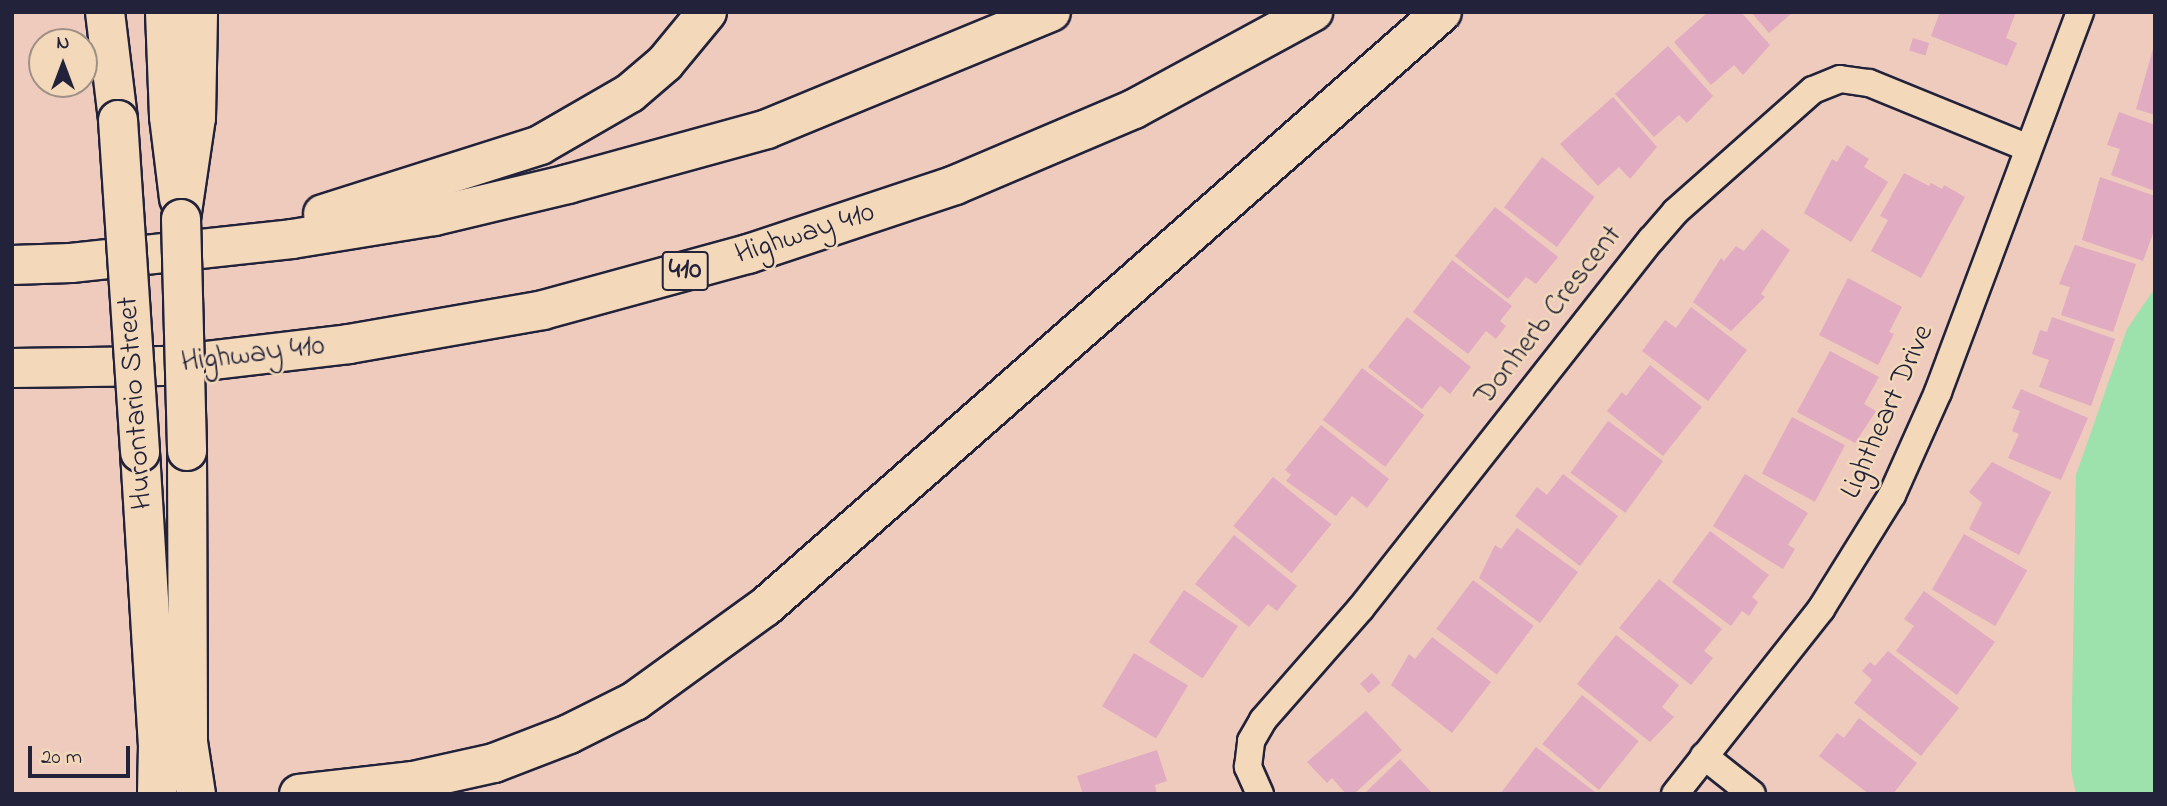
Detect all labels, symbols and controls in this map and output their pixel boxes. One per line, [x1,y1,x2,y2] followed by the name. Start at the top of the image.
[28,28,98,98] north arrow
[57,30,69,57] text: N
[731,195,879,273] street label: Highway 410
[1467,219,1631,413] street label: Donherb Crescent
[660,246,710,296] road number: 410
[111,295,161,511] street label: Hurontario Street
[1834,319,1942,505] street label: Lightheart Drive
[179,328,327,382] street label: Highway 410
[32,732,133,776] scale bar
[41,743,82,773] text: 20 m

